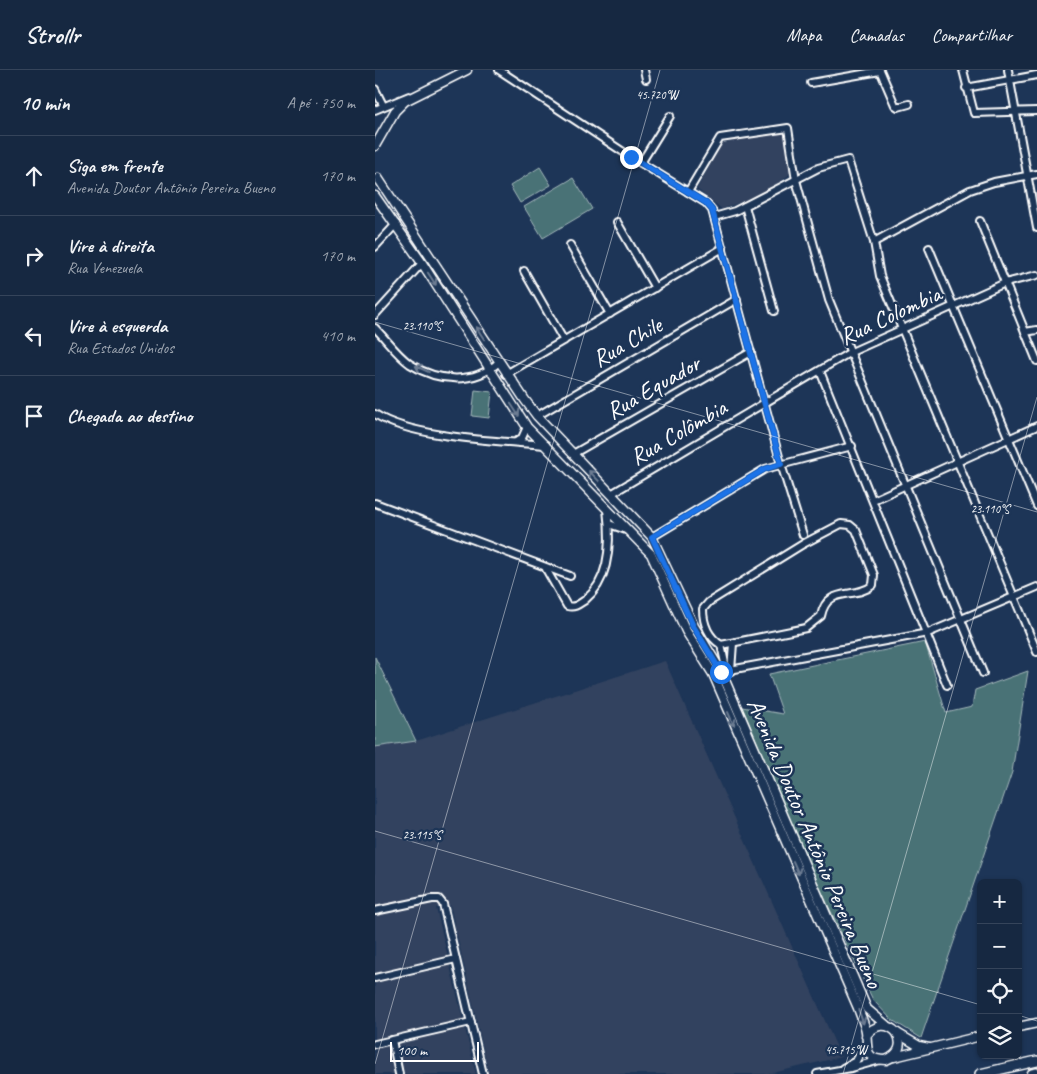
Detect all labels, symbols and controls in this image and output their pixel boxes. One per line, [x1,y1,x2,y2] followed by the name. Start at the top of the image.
[25,20,80,50] text: Strollr
[787,24,821,46] text: Mapa
[849,24,904,46] text: Camadas
[932,24,1012,46] text: Compartilhar
[636,87,680,103] text: 45.720°W
[20,90,70,116] text: 10 min
[287,93,355,113] text: A pé · 750 m
[620,146,643,169] route end
[67,154,163,178] text: Siga em frente
[20,162,48,190] icon: ahead
[321,166,355,186] text: 170 m
[67,178,275,198] text: Avenida Doutor Antônio Pereira Bueno
[67,234,154,258] text: Vire à direita
[20,242,48,270] icon: right
[321,246,355,266] text: 170 m
[67,258,142,278] text: Rua Venezuela
[427,272,438,286] one-way arrow
[834,278,947,352] street label: Rua Colombia
[587,309,669,374] street label: Rua Chile
[67,314,167,338] text: Vire à esquerda
[403,318,443,334] text: 23.110°S
[20,322,48,350] icon: left
[321,326,355,346] text: 410 m
[475,326,485,340] one-way arrow
[67,338,174,358] text: Rua Estados Unidos
[600,347,708,426] street label: Rua Equador
[414,364,429,374] one-way arrow
[624,392,733,472] street label: Rua Colômbia
[20,402,48,430] icon: arrive
[510,402,520,416] one-way arrow
[67,404,193,428] text: Chegada ao destino
[588,470,600,482] one-way arrow
[971,501,1011,517] text: 23.110°S
[710,661,733,684] route start
[740,694,890,994] street label: Avenida Doutor Antônio Pereira Bueno
[727,712,736,727] one-way arrow
[403,827,443,843] text: 23.115°S
[792,860,802,875] one-way arrow
[977,879,1022,1059] map controls
[977,879,1022,924] button: +
[977,924,1022,969] button: −
[977,969,1022,1014] button: locate
[857,1009,866,1024] one-way arrow
[977,1014,1022,1059] button: layers
[390,1039,479,1062] scale bar
[397,1042,427,1059] text: 100 m
[825,1042,869,1058] text: 45.715°W

